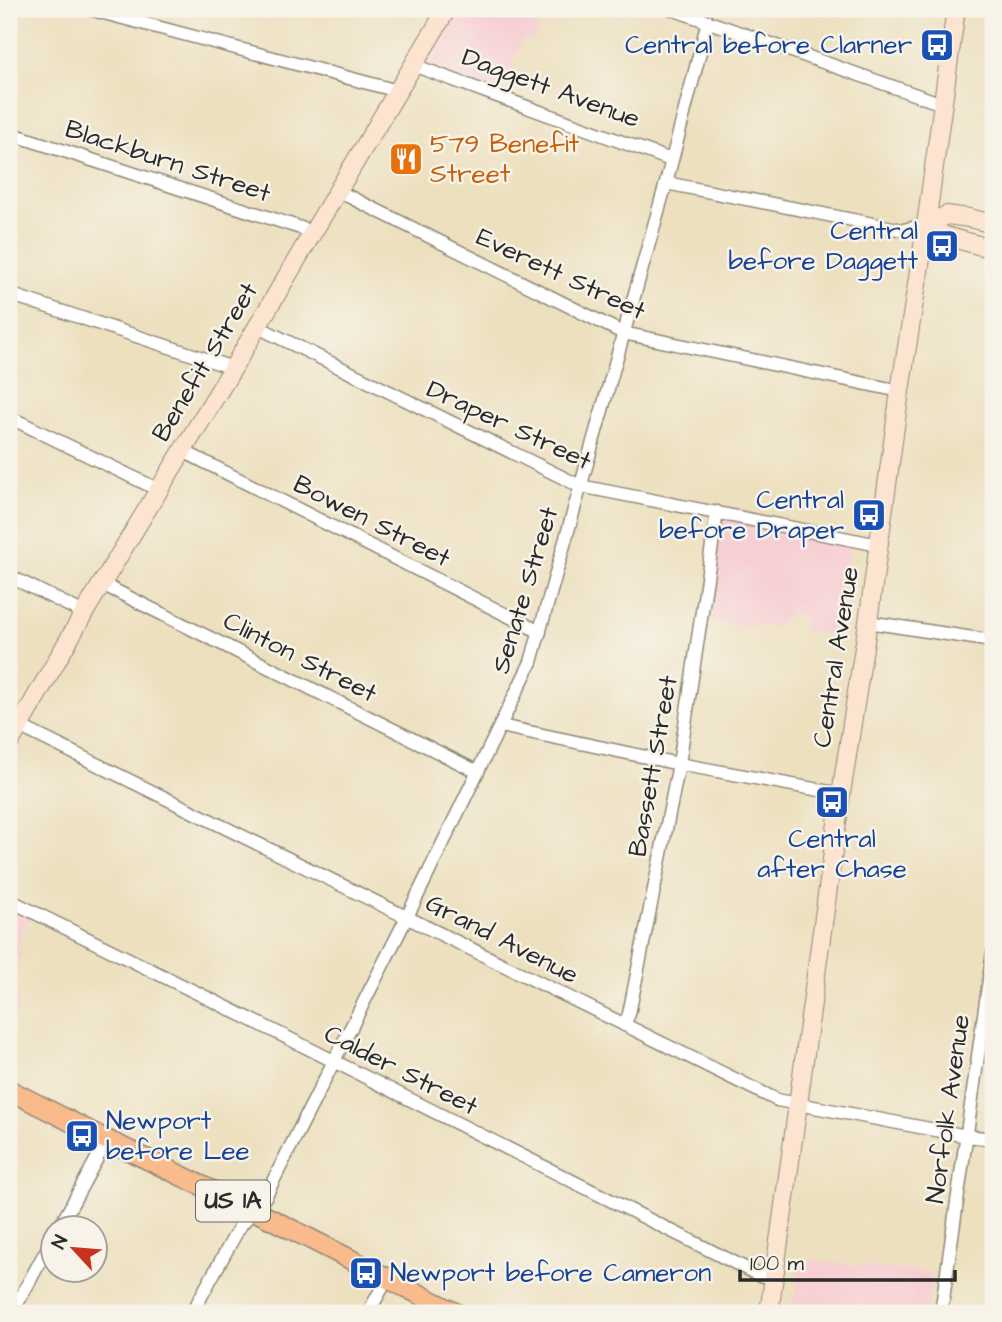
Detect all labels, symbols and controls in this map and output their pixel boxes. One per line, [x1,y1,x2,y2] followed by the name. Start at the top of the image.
[918,26,956,64] bus stop icon: Central before Clarner
[625,27,912,63] place label: Central before Clarner
[456,39,645,139] street label: Daggett Avenue
[61,111,276,211] street label: Blackburn Street
[430,126,580,192] place label: 579 Benefit Street
[387,140,425,178] restaurant icon: 579 Benefit Street
[728,213,918,281] place label: Central before Daggett
[470,219,652,329] street label: Everett Street
[923,227,961,265] bus stop icon: Central before Daggett
[143,275,267,448] street label: Benefit Street
[421,371,598,479] street label: Draper Street
[287,466,457,576] street label: Bowen Street
[659,482,844,548] place label: Central before Draper
[850,496,888,534] bus stop icon: Central before Draper
[483,502,568,678] street label: Senate Street
[804,564,868,750] street label: Central Avenue
[217,603,384,711] street label: Clinton Street
[619,672,687,859] street label: Bassett Street
[813,783,851,821] bus stop icon: Central after Chase
[757,821,907,887] place label: Central after Chase
[420,885,584,993] street label: Grand Avenue
[917,1012,979,1206] street label: Norfolk Avenue
[318,1016,484,1124] street label: Calder Street
[106,1103,250,1169] place label: Newport before Lee
[63,1117,101,1155] bus stop icon: Newport before Lee
[196,1181,270,1222] road number: US 1A
[38,1214,108,1284] north arrow
[45,1231,75,1253] text: N
[740,1238,955,1282] scale bar
[750,1249,805,1278] text: 100 m
[347,1254,385,1292] bus stop icon: Newport before Cameron
[390,1255,711,1291] place label: Newport before Cameron

